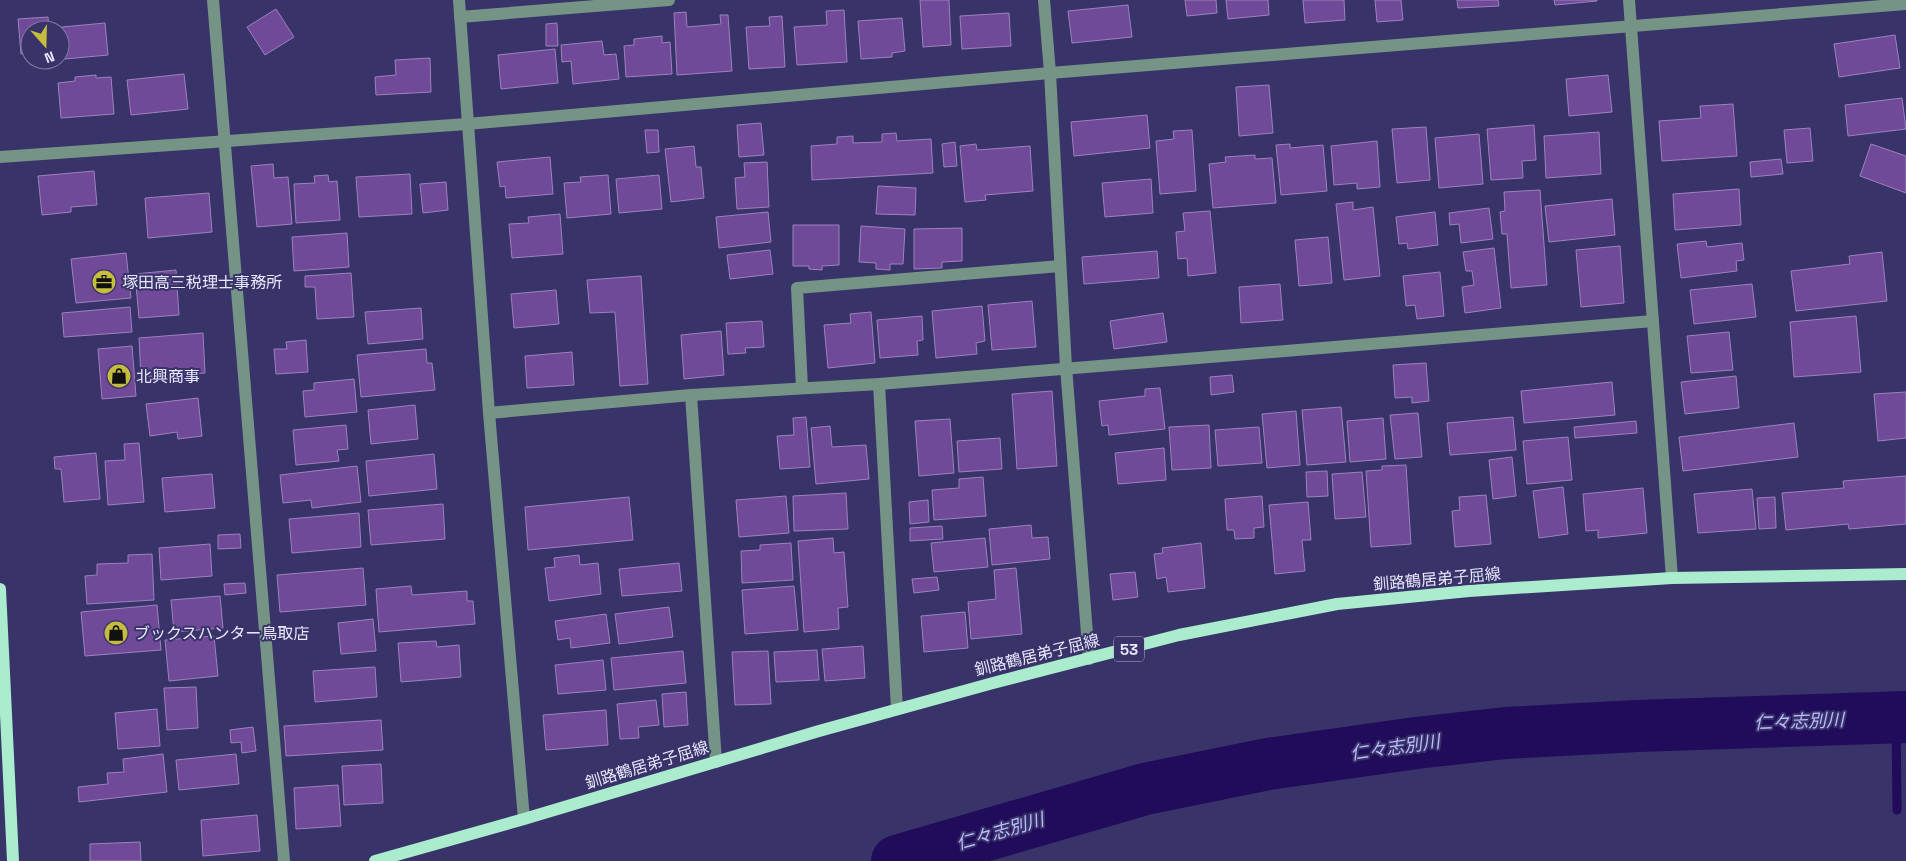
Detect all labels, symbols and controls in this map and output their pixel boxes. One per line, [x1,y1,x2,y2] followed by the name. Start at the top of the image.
[20,20,70,70] north arrow
[42,47,57,67] text: N
[91,269,117,295] office icon: 塚田高三税理士事務所
[122,272,282,293] place label: 塚田高三税理士事務所
[106,363,132,389] shop icon: 北興商事
[136,366,200,387] place label: 北興商事
[1372,563,1502,595] street label: 釧路鶴居弟子屈線
[103,620,129,646] shop icon: ブックスハンター鳥取店
[134,623,310,644] place label: ブックスハンター鳥取店
[972,629,1102,681] street label: 釧路鶴居弟子屈線
[1114,636,1144,662] road number: 53
[1754,708,1846,734] water label: 仁々志別川
[1349,729,1443,765] water label: 仁々志別川
[583,736,711,794] street label: 釧路鶴居弟子屈線
[954,807,1048,854] water label: 仁々志別川

